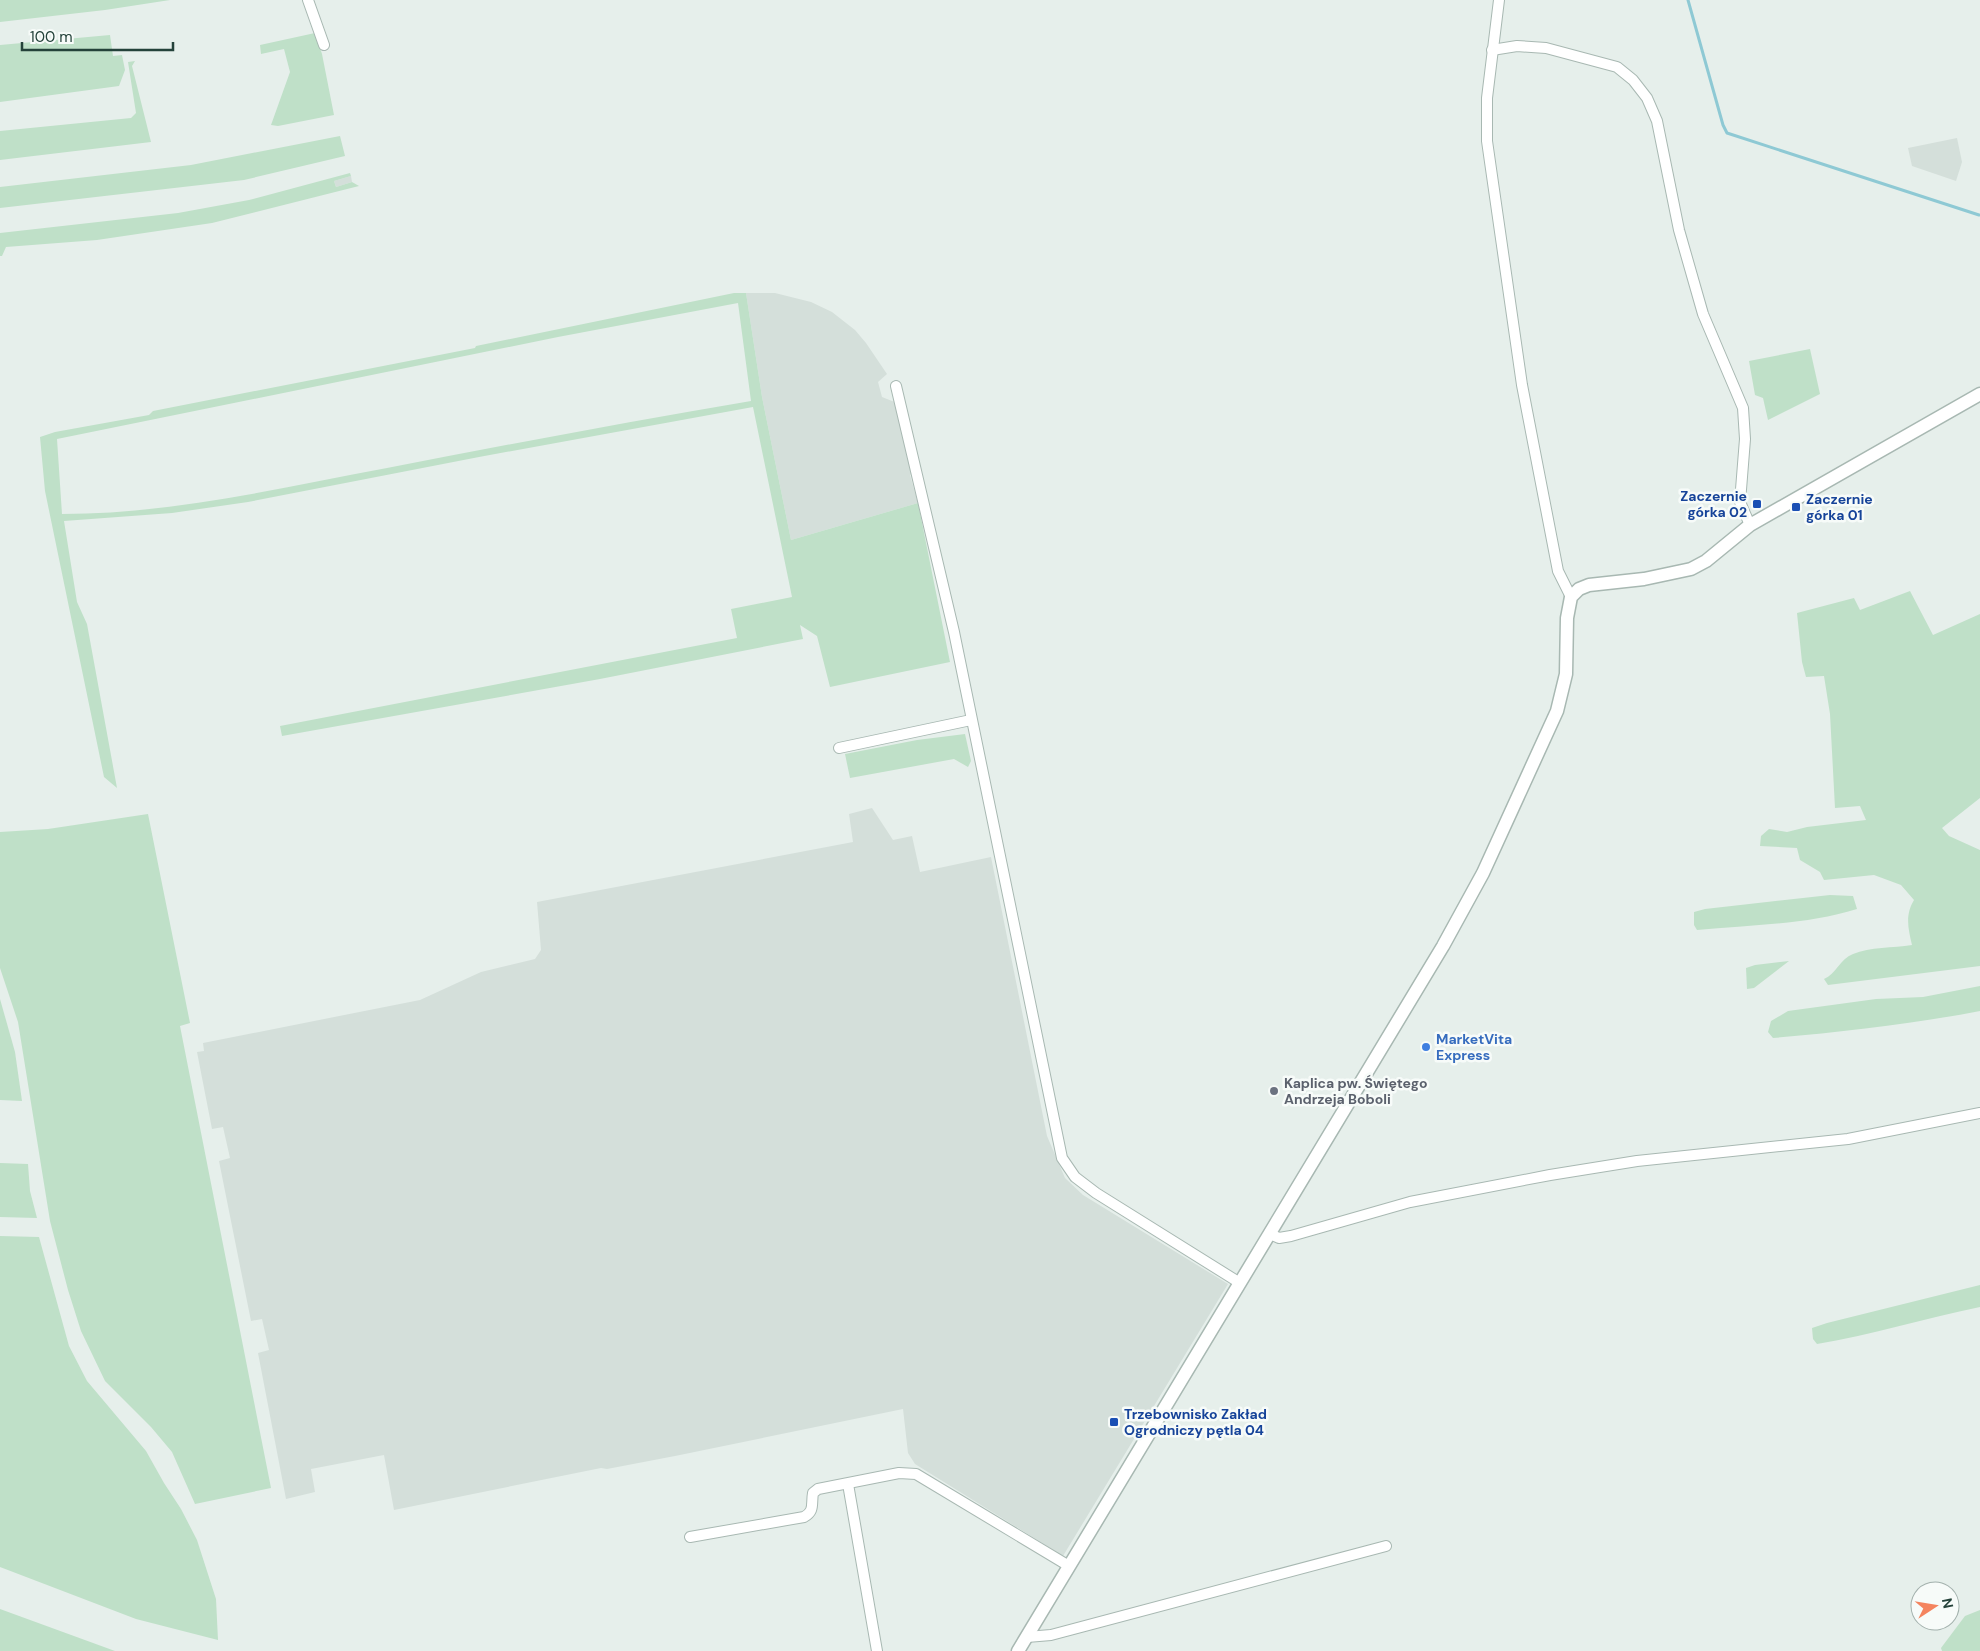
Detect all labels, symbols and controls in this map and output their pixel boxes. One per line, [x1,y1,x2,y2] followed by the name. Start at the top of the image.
[22,20,174,52] scale bar
[30,27,73,47] text: 100 m
[1680,487,1747,521] place label: Zaczernie górka 02
[1806,490,1873,524] place label: Zaczernie górka 01
[1751,498,1763,510] marker: Zaczernie górka 02
[1790,501,1802,513] marker: Zaczernie górka 01
[1436,1030,1512,1064] place label: MarketVita Express
[1420,1041,1432,1053] marker: MarketVita Express
[1284,1074,1427,1108] place label: Kaplica pw. Świętego Andrzeja Boboli
[1268,1085,1280,1097] marker: Kaplica pw. Świętego Andrzeja Boboli
[1124,1405,1267,1439] place label: Trzebownisko Zakład Ogrodniczy pętla 04
[1108,1416,1120,1428] marker: Trzebownisko Zakład Ogrodniczy pętla 04
[1910,1581,1960,1631] north arrow
[1938,1596,1958,1610] text: N

